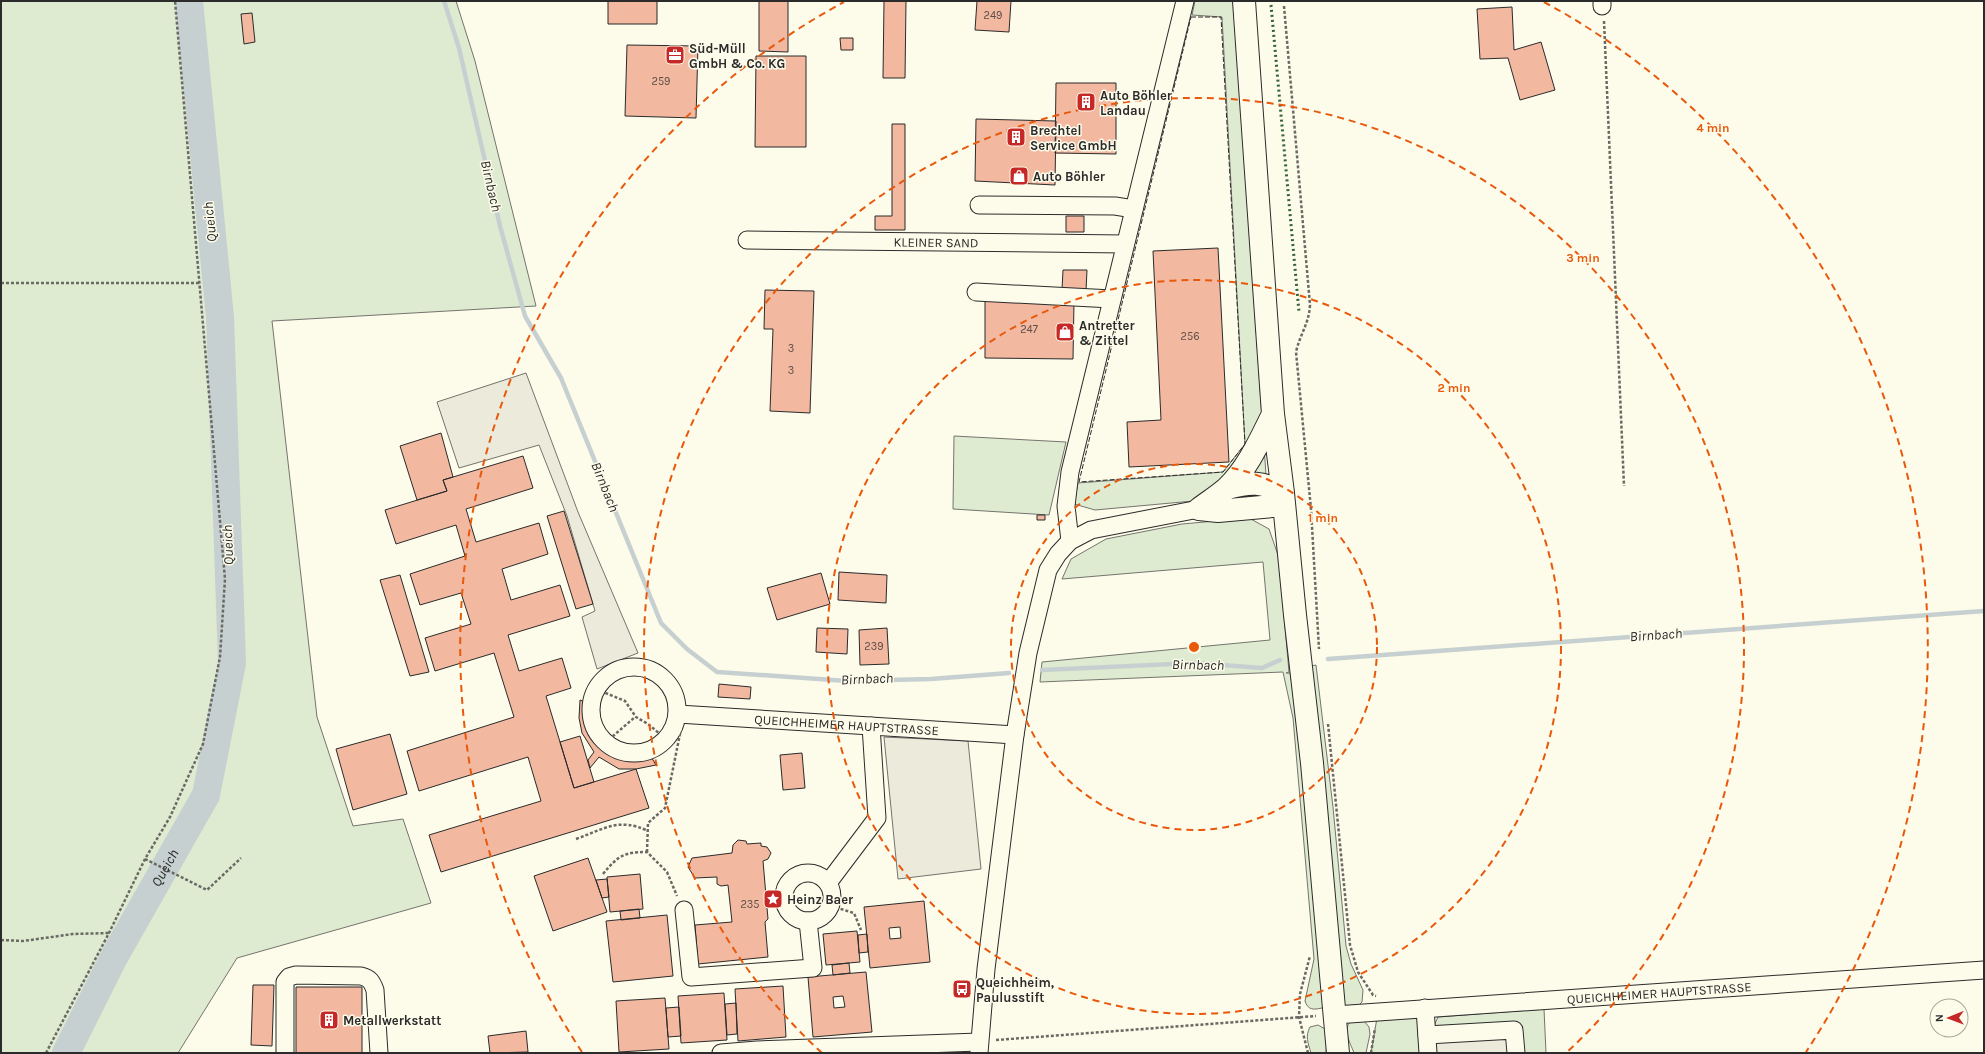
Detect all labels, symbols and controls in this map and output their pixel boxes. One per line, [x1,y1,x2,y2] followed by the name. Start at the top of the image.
[984,9,1002,22] house number: 249
[689,41,785,71] place label: Süd-Müll GmbH & Co. KG
[664,44,686,66] office icon: Süd-Müll GmbH & Co. KG
[652,75,670,88] house number: 259
[1100,88,1173,118] place label: Auto Böhler Landau
[1075,91,1097,113] building icon: Auto Böhler Landau
[1697,121,1729,135] text: 4 min
[1030,123,1117,153] place label: Brechtel Service GmbH
[1005,126,1027,148] building icon: Brechtel Service GmbH
[477,158,505,214] water label: Birnbach
[1008,165,1030,187] shop icon: Auto Böhler
[1033,169,1106,184] place label: Auto Böhler
[199,201,221,243] water label: Queich
[893,234,979,250] street label: KLEINER SAND
[1566,251,1600,265] text: 3 min
[1079,318,1135,348] place label: Antretter & Zittel
[1054,321,1076,343] shop icon: Antretter & Zittel
[1020,323,1038,336] house number: 247
[1181,330,1199,343] house number: 256
[788,342,794,355] house number: 3
[788,364,794,377] house number: 3
[1437,381,1471,395] text: 2 min
[587,459,623,515] water label: Birnbach
[1308,511,1338,525] text: 1 min
[219,525,237,565] water label: Queich
[1629,625,1683,645] water label: Birnbach
[864,640,884,653] house number: 239
[1187,640,1201,654] centre of rings
[1172,656,1224,674] water label: Birnbach
[840,670,894,688] water label: Birnbach
[754,711,939,738] street label: QUEICHHEIMER HAUPTSTRASSE
[147,846,182,889] water label: Queich
[762,888,784,910] place icon: Heinz Baer
[787,892,854,907] place label: Heinz Baer
[740,898,760,911] house number: 235
[976,975,1054,1005] place label: Queichheim, Paulusstift
[951,978,973,1000] bus stop icon: Queichheim, Paulusstift
[1566,979,1752,1006] street label: QUEICHHEIMER HAUPTSTRASSE
[1929,998,1969,1038] north arrow
[318,1009,340,1031] building icon: Metallwerkstatt
[343,1013,441,1028] place label: Metallwerkstatt
[1933,1014,1946,1022] text: N

